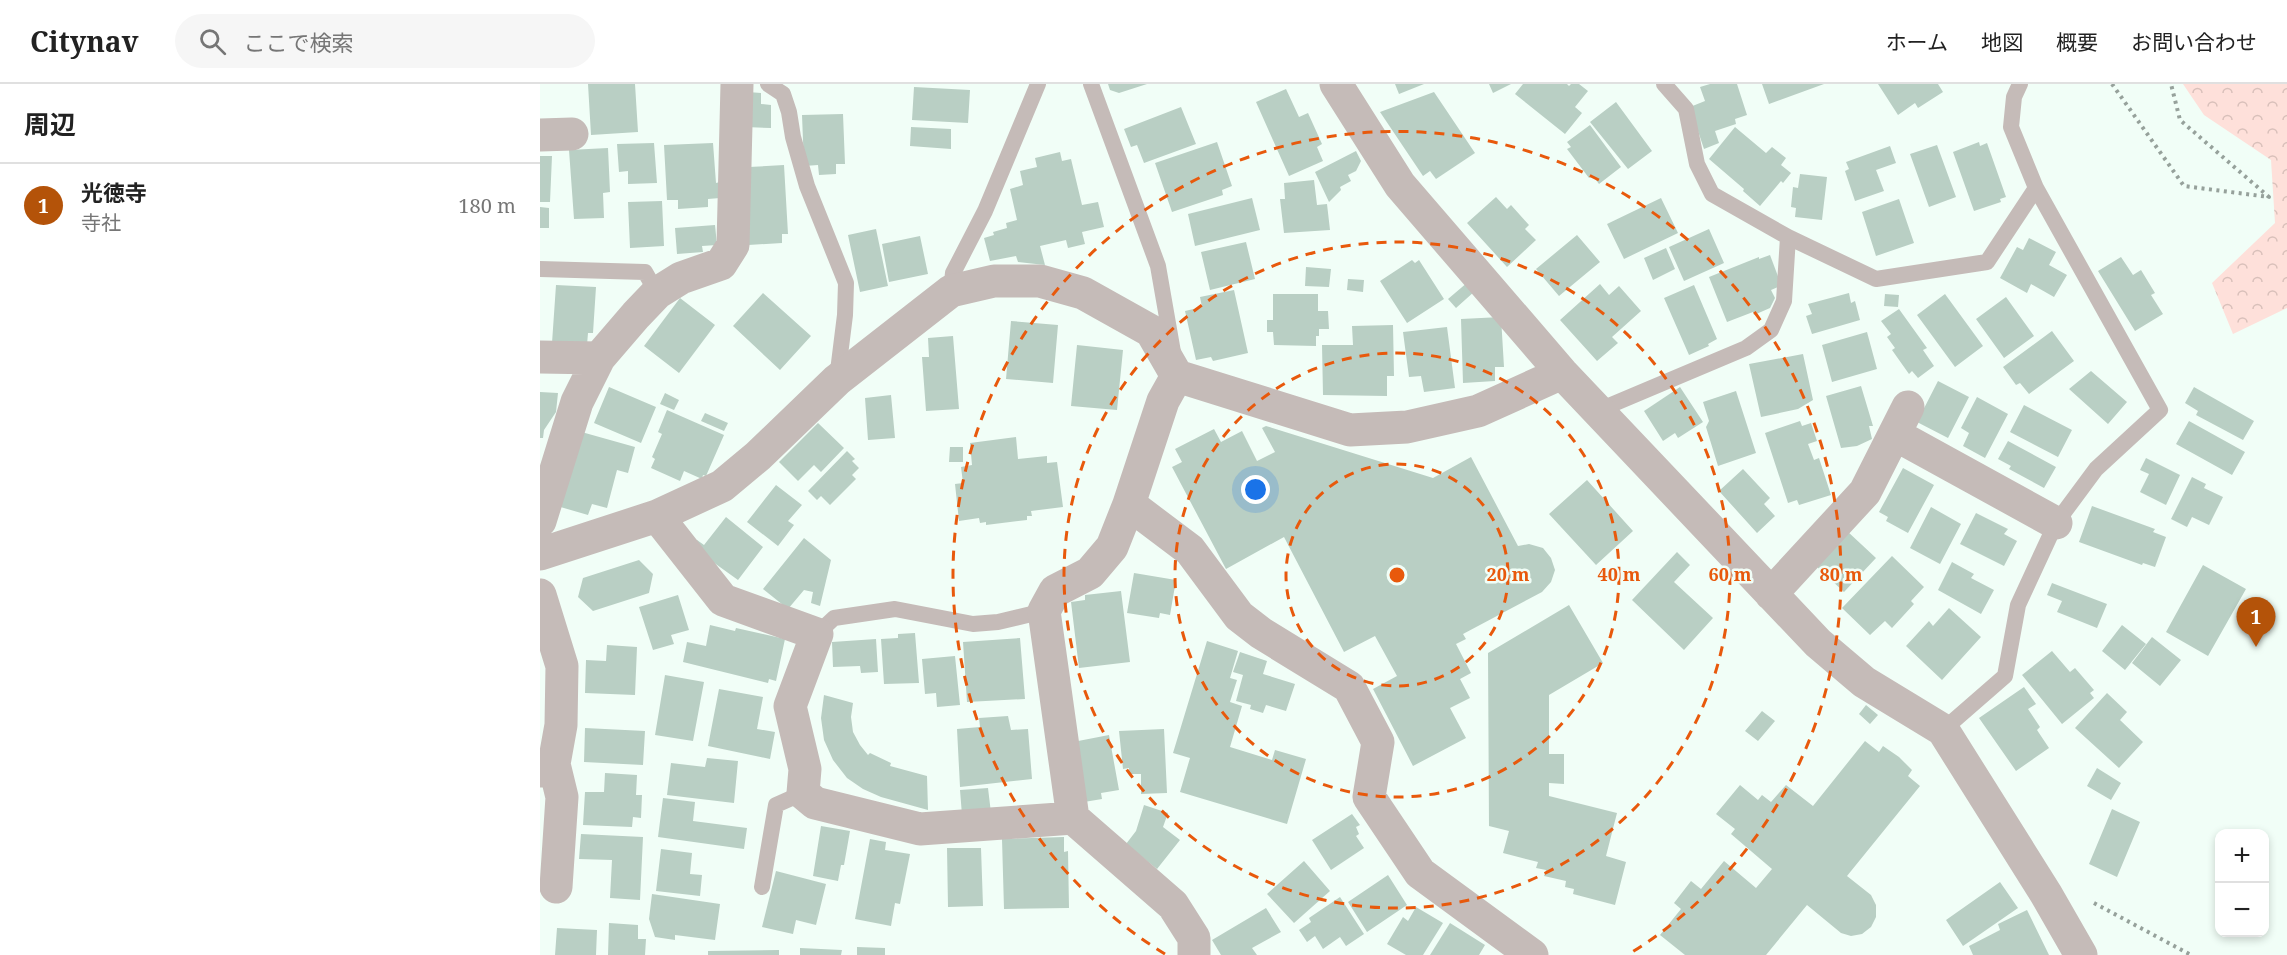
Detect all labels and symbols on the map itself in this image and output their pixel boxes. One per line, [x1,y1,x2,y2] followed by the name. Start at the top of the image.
[1241,475,1270,504] your location
[1487,562,1530,586] text: 20 m
[1598,562,1641,586] text: 40 m
[1709,562,1752,586] text: 60 m
[1820,562,1863,586] text: 80 m
[1387,565,1407,585] centre of rings
[2236,598,2276,647] pin: 1

